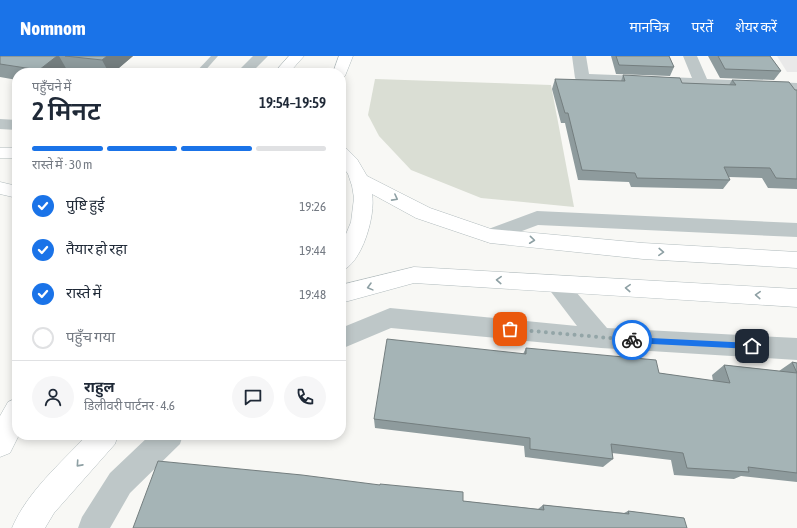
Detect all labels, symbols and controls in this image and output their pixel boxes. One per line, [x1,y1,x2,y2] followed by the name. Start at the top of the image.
[20,17,86,39] text: Nomnom
[630,19,670,35] text: मानचित्र
[692,19,713,35] text: परतें
[735,19,777,35] text: शेयर करें
[32,79,71,94] text: पहुँचने में
[259,94,326,111] text: 19:54–19:59
[32,96,101,126] text: 2 मिनट
[32,157,92,172] text: रास्ते में · 30 m
[391,194,399,201] one-way arrow
[32,195,54,217] icon: check
[66,196,105,213] text: पुष्टि हुई
[299,199,326,214] text: 19:26
[529,235,535,244] one-way arrow
[32,239,54,261] icon: check
[66,240,127,257] text: तैयार हो रहा
[299,243,326,258] text: 19:44
[658,248,664,256] one-way arrow
[496,276,502,285] one-way arrow
[367,282,373,290] one-way arrow
[32,283,54,305] icon: check
[625,283,631,292] one-way arrow
[66,284,101,301] text: रास्ते में
[299,287,326,302] text: 19:48
[755,291,761,300] one-way arrow
[493,312,527,346] pin
[499,318,521,340] icon: bag
[612,320,652,360] courier
[66,328,115,345] text: पहुँच गया
[621,329,643,351] icon: bike
[735,329,769,363] pin
[741,335,763,357] icon: home
[32,376,74,418] button: person
[232,376,274,418] button: chat
[284,376,326,418] button: phone
[84,378,115,395] text: राहुल
[84,398,175,413] text: डिलीवरी पार्टनर · 4.6
[77,459,84,467] one-way arrow

